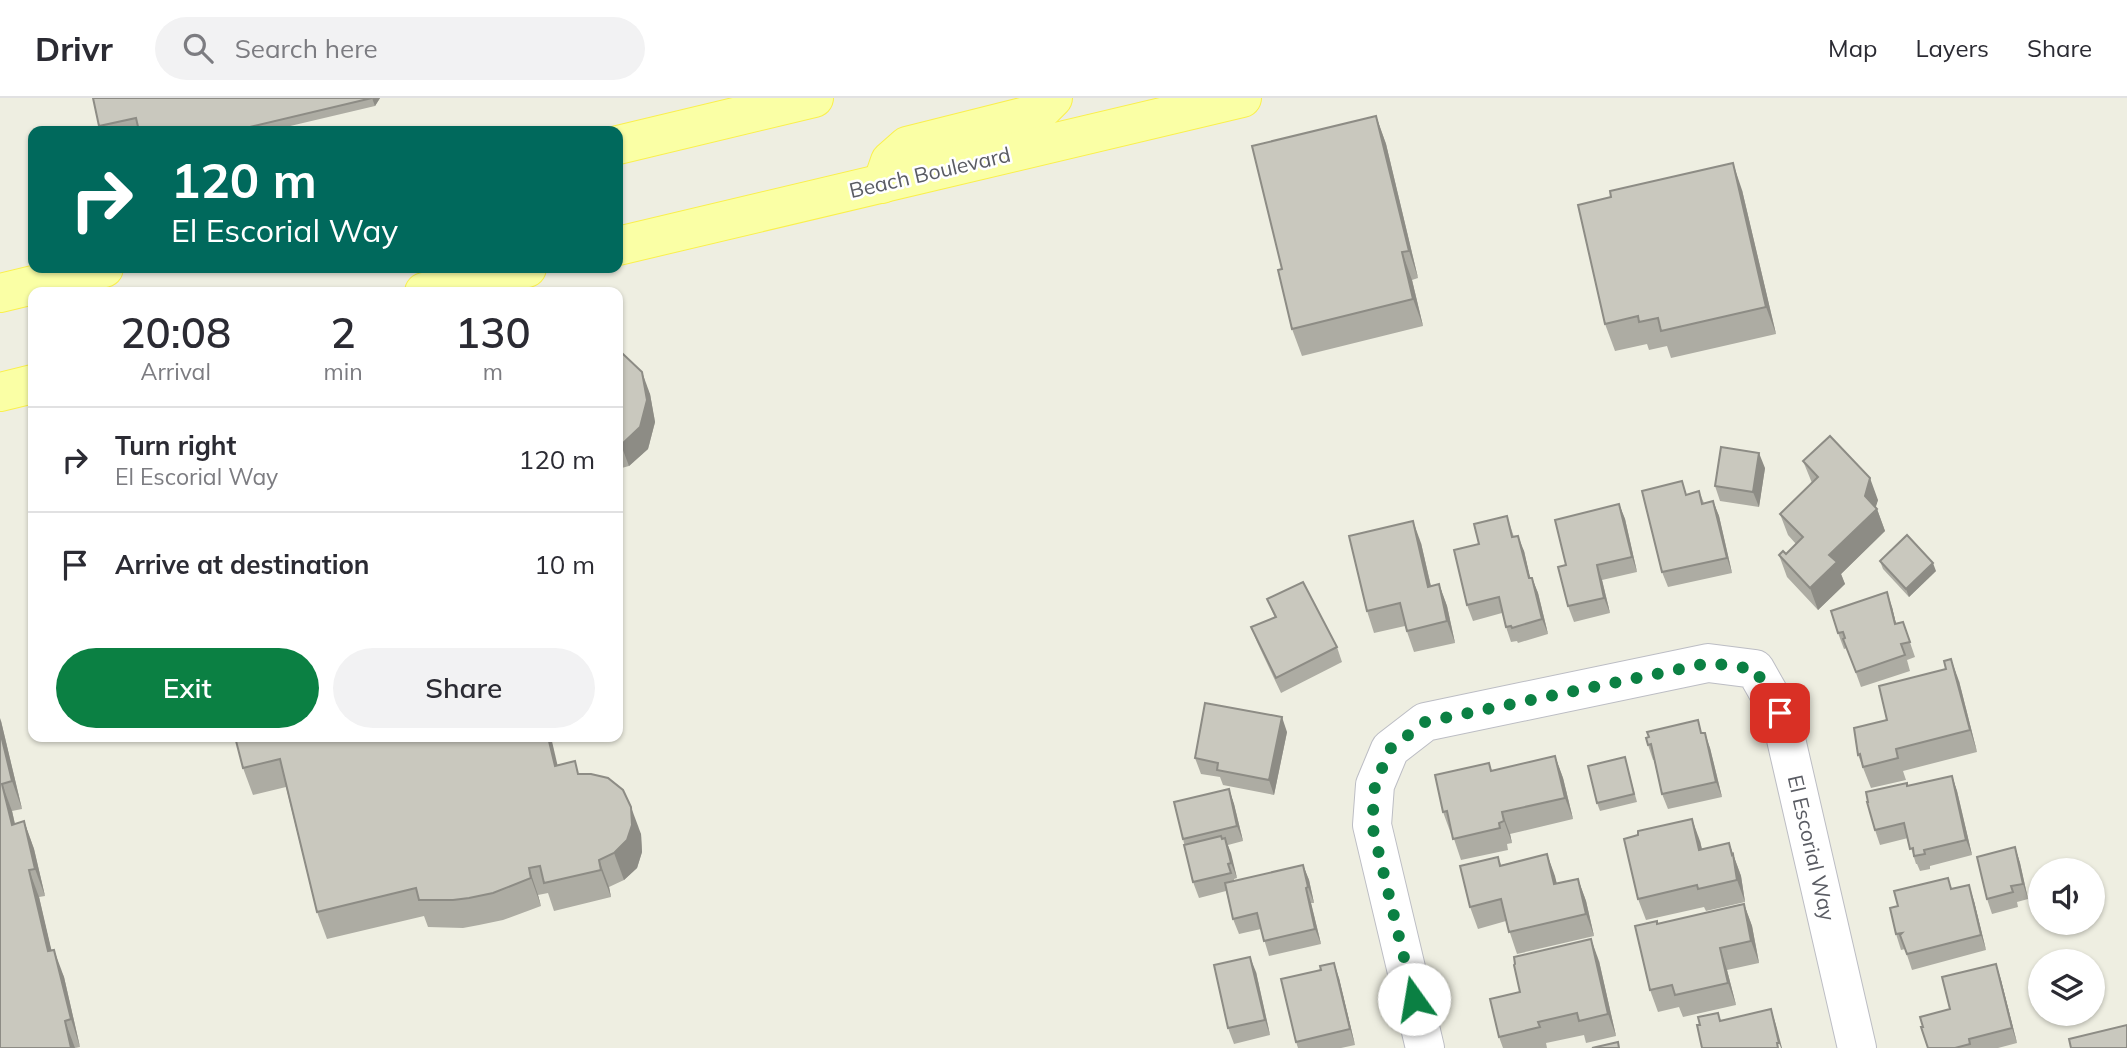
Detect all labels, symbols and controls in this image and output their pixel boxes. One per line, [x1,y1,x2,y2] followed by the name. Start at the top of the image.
[155,17,645,80] search box
[35,28,113,69] text: Drivr
[179,29,217,67] icon: search
[235,32,378,65] text: Search here
[1828,33,1877,63] text: Map
[1915,33,1989,63] text: Layers
[2027,33,2092,63] text: Share
[847,141,1013,203] street label: Beach Boulevard
[171,149,317,210] text: 120 m
[56,154,147,245] icon: right
[171,210,398,250] text: El Escorial Way
[120,306,231,359] text: 20:08
[330,306,356,359] text: 2
[455,306,531,359] text: 130
[141,357,211,386] text: Arrival
[323,357,363,386] text: min
[483,357,503,386] text: m
[115,429,236,462] text: Turn right
[56,441,94,479] icon: right
[519,443,595,476] text: 120 m
[115,462,278,491] text: El Escorial Way
[56,546,94,584] icon: arrive
[115,548,370,581] text: Arrive at destination
[534,548,595,581] text: 10 m
[56,648,319,728] button: Exit
[333,648,595,728] button: Share
[1750,683,1810,743] pin
[1761,694,1799,732] icon: arrive
[1783,772,1841,923] street label: El Escorial Way
[2028,858,2105,1026] map controls
[2028,858,2105,935] button: sound
[2028,949,2105,1026] button: layers
[1377,962,1451,1036] position arrow

